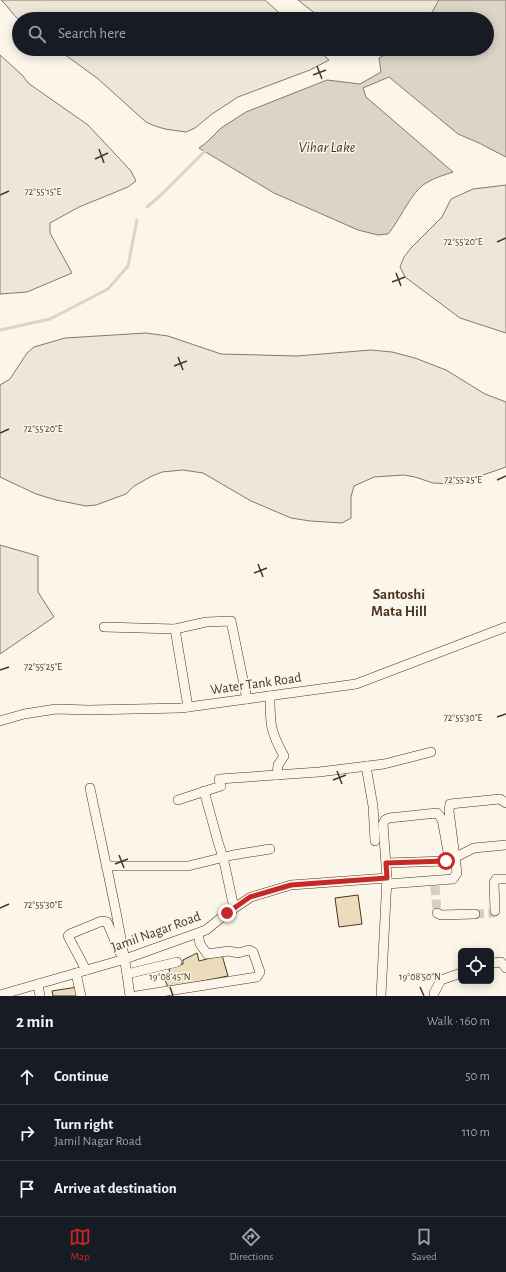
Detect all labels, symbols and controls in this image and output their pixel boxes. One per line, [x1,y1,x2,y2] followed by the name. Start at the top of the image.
[12,12,494,56] search box
[26,23,48,45] icon: search
[58,26,126,41] text: Search here
[299,140,356,155] water label: Vihar Lake
[25,187,62,197] text: 72°55'15"E
[443,237,483,247] text: 72°55'20"E
[23,424,63,434] text: 72°55'20"E
[444,475,482,485] text: 72°55'25"E
[371,587,427,619] district label: Santoshi Mata Hill
[24,662,62,672] text: 72°55'25"E
[210,671,302,697] street label: Water Tank Road
[444,713,483,723] text: 72°55'30"E
[437,852,455,870] route start
[24,900,63,910] text: 72°55'30"E
[218,904,236,922] route end
[109,909,203,955] street label: Jamil Nagar Road
[458,948,494,984] map controls
[458,948,494,984] button: locate
[149,972,191,982] text: 19°08'45"N
[399,972,441,982] text: 19°08'50"N
[16,1013,54,1030] text: 2 min
[427,1015,490,1028] text: Walk · 160 m
[16,1066,38,1088] icon: ahead
[54,1069,109,1084] text: Continue
[465,1070,490,1083] text: 50 m
[54,1117,113,1132] text: Turn right
[16,1122,38,1144] icon: right
[462,1126,490,1139] text: 110 m
[54,1135,141,1148] text: Jamil Nagar Road
[16,1178,38,1200] icon: arrive
[54,1181,177,1196] text: Arrive at destination
[69,1226,91,1263] tab: Map
[229,1226,273,1263] tab: Directions
[412,1226,437,1263] tab: Saved

